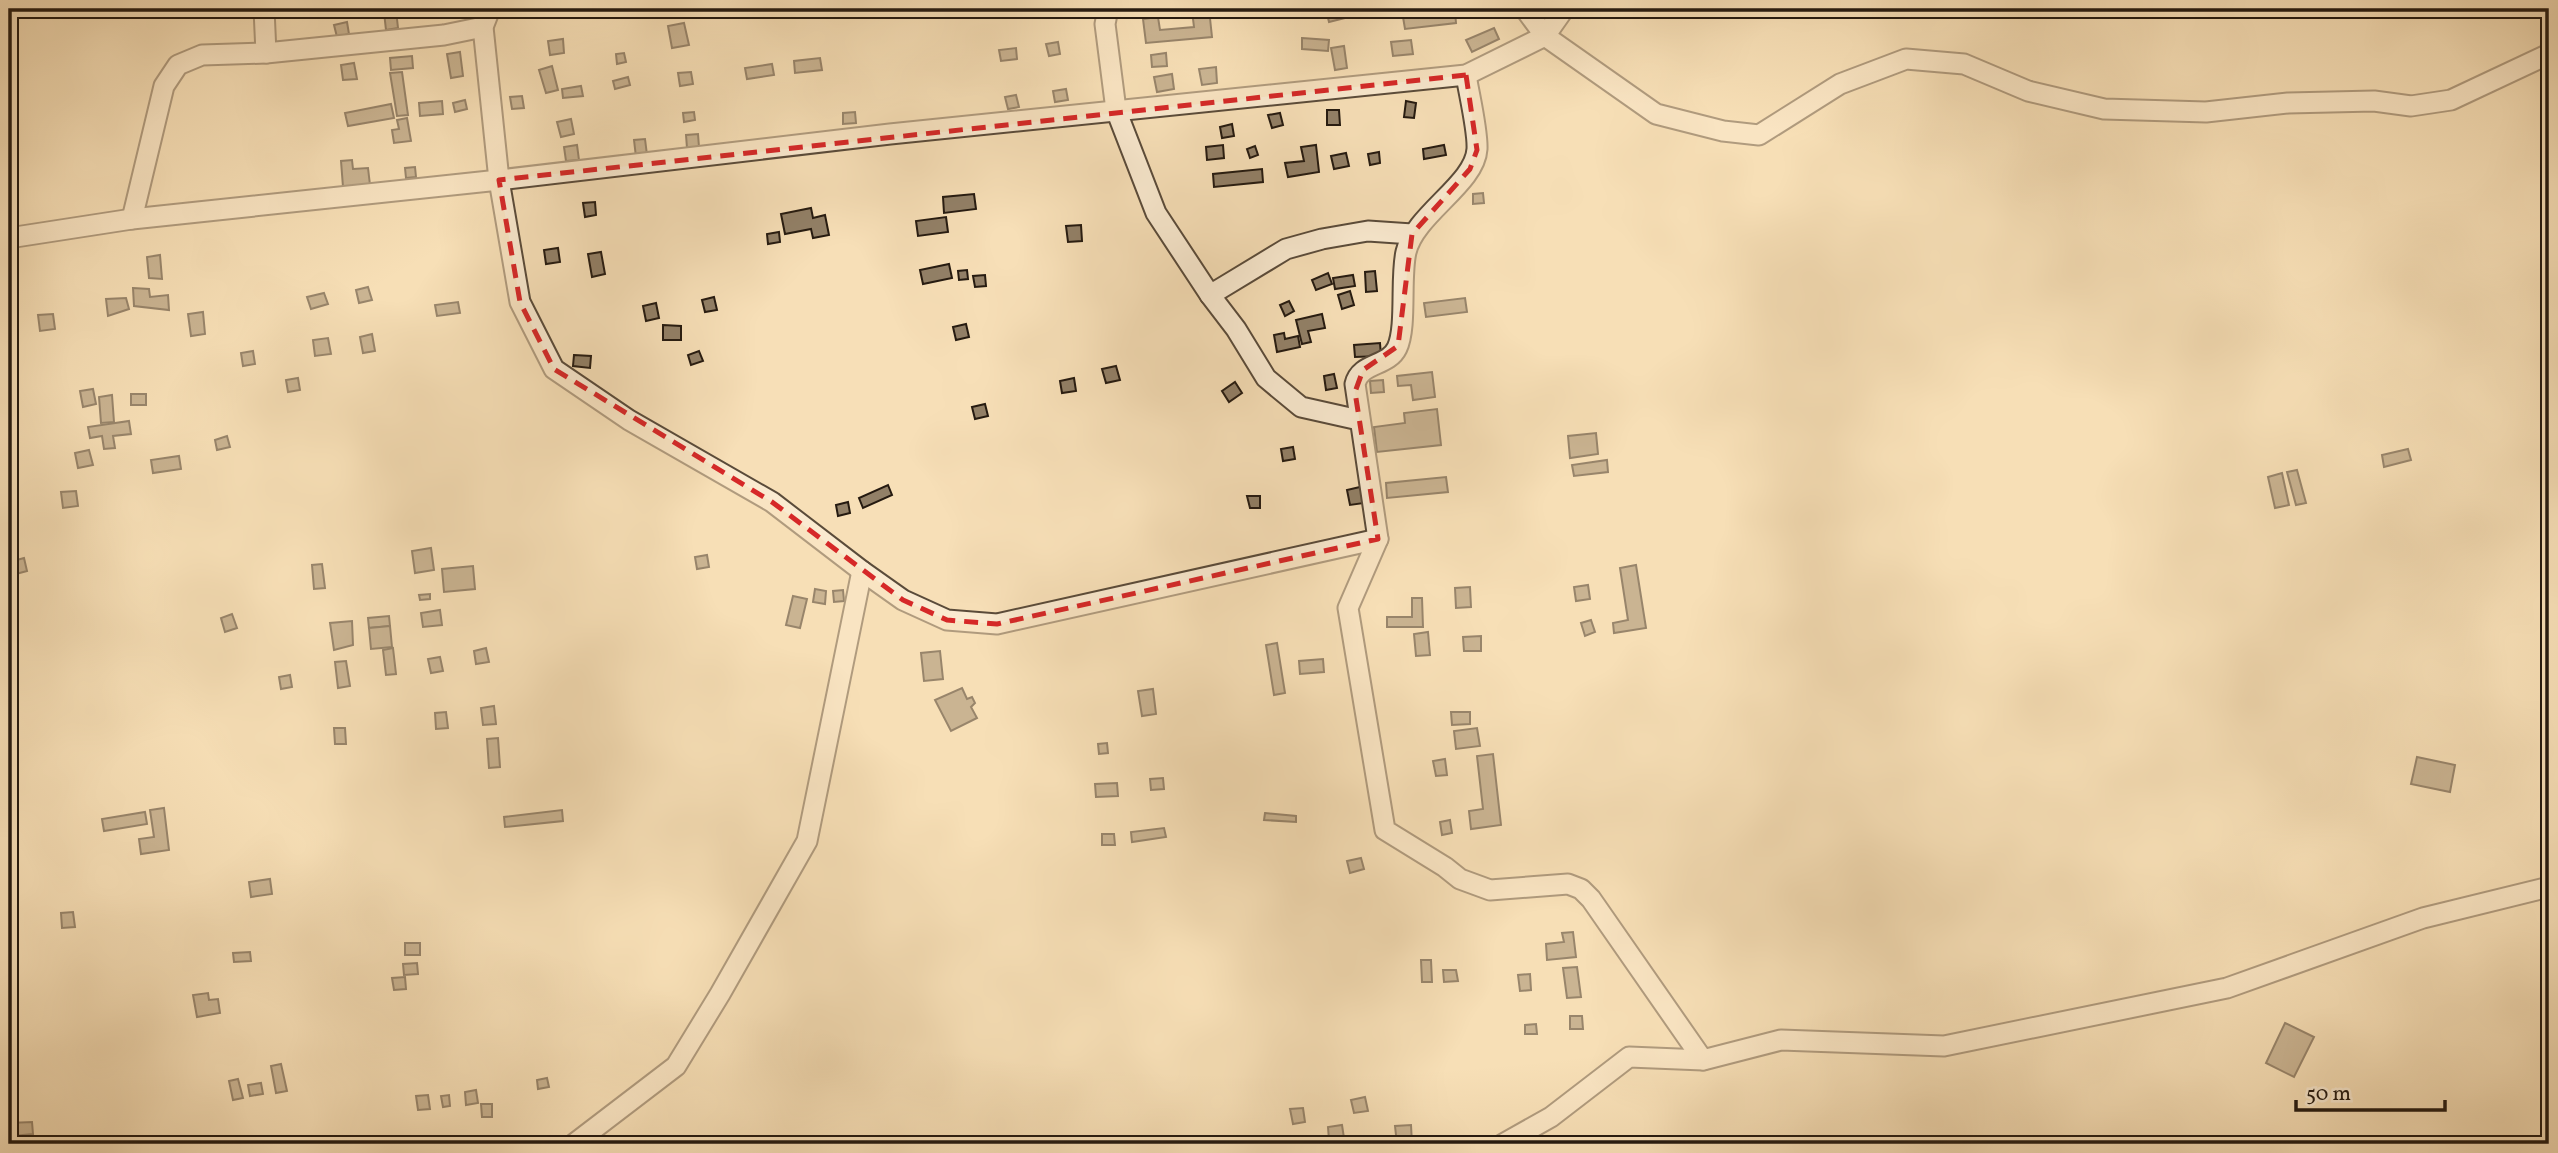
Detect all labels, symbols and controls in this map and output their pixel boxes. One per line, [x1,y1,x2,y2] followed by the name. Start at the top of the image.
[2296,1069,2444,1113] scale bar
[2306,1080,2351,1109] text: 50 m

